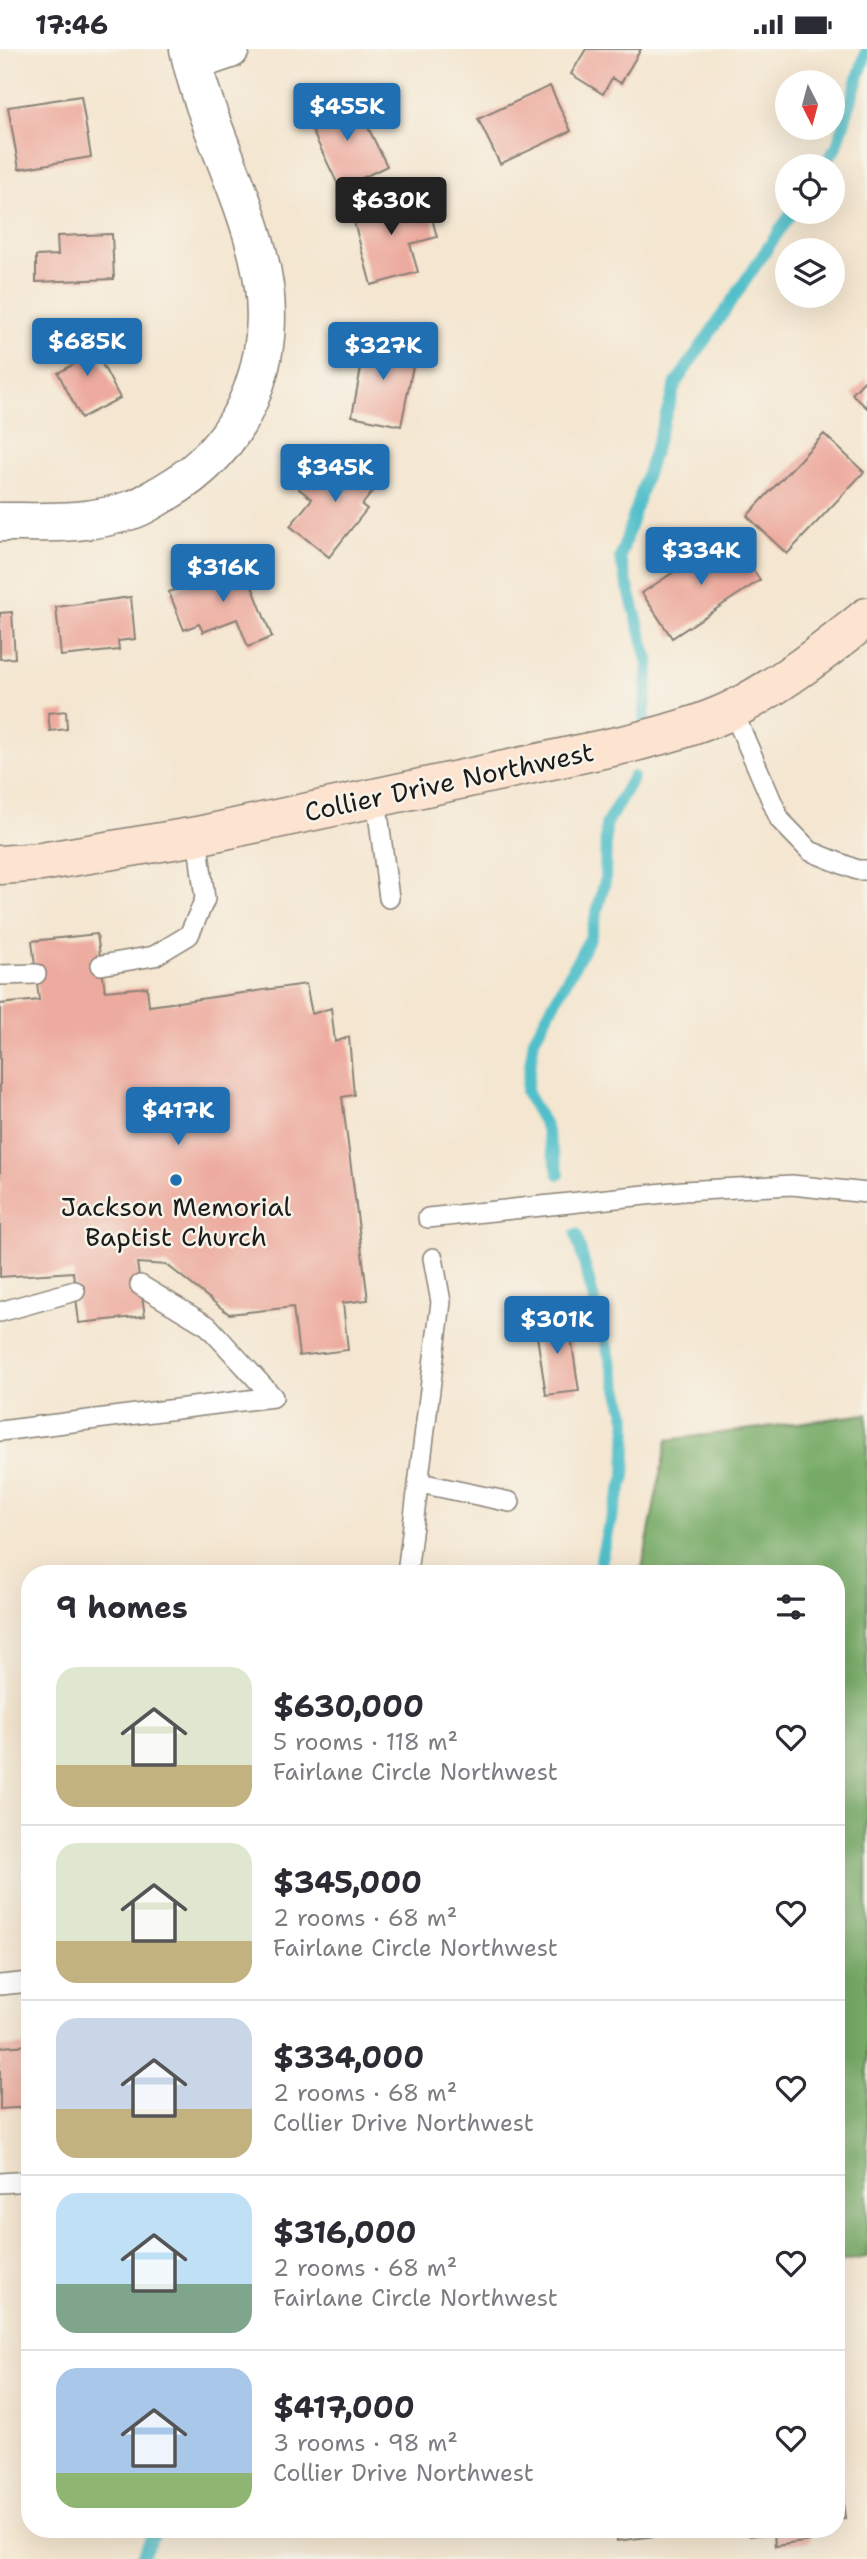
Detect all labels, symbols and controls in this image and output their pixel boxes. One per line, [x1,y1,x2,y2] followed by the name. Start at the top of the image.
[35,7,108,42] text: 17:46
[775,70,845,140] north arrow
[775,70,845,308] map controls
[298,83,396,143] pin: $455K
[309,91,385,121] text: $455K
[775,154,845,224] button: locate
[342,177,440,237] pin: $630K
[351,185,431,215] text: $630K
[775,238,845,308] button: layers
[38,319,136,378] pin: $685K
[334,323,432,382] pin: $327K
[48,326,126,356] text: $685K
[344,330,422,360] text: $327K
[286,445,384,504] pin: $345K
[297,452,373,482] text: $345K
[652,527,750,587] pin: $334K
[662,535,740,565] text: $334K
[174,545,272,604] pin: $316K
[187,552,259,582] text: $316K
[301,734,597,829] street label: Collier Drive Northwest
[129,1087,227,1147] pin: $417K
[142,1095,214,1125] text: $417K
[168,1172,184,1188] marker: Jackson Memorial Baptist Church
[61,1189,292,1254] place label: Jackson Memorial Baptist Church
[508,1297,606,1356] pin: $301K
[520,1304,594,1334] text: $301K
[56,1587,188,1628] text: 9 homes
[772,1588,810,1626] icon: filters
[273,1686,424,1727] text: $630,000
[112,1695,196,1779] icon: home
[772,1718,810,1756] icon: heart
[273,1727,458,1757] text: 5 rooms · 118 m²
[273,1757,558,1787] text: Fairlane Circle Northwest
[273,1862,422,1903] text: $345,000
[112,1871,196,1955] icon: home
[772,1894,810,1932] icon: heart
[273,1903,457,1933] text: 2 rooms · 68 m²
[273,1933,558,1963] text: Fairlane Circle Northwest
[273,2037,424,2078] text: $334,000
[112,2046,196,2130] icon: home
[772,2069,810,2107] icon: heart
[273,2078,457,2108] text: 2 rooms · 68 m²
[273,2108,534,2138] text: Collier Drive Northwest
[273,2212,417,2253] text: $316,000
[112,2221,196,2305] icon: home
[772,2244,810,2282] icon: heart
[273,2253,457,2283] text: 2 rooms · 68 m²
[273,2283,558,2313] text: Fairlane Circle Northwest
[273,2387,415,2428] text: $417,000
[112,2396,196,2480] icon: home
[772,2419,810,2457] icon: heart
[273,2428,458,2458] text: 3 rooms · 98 m²
[273,2458,534,2488] text: Collier Drive Northwest

